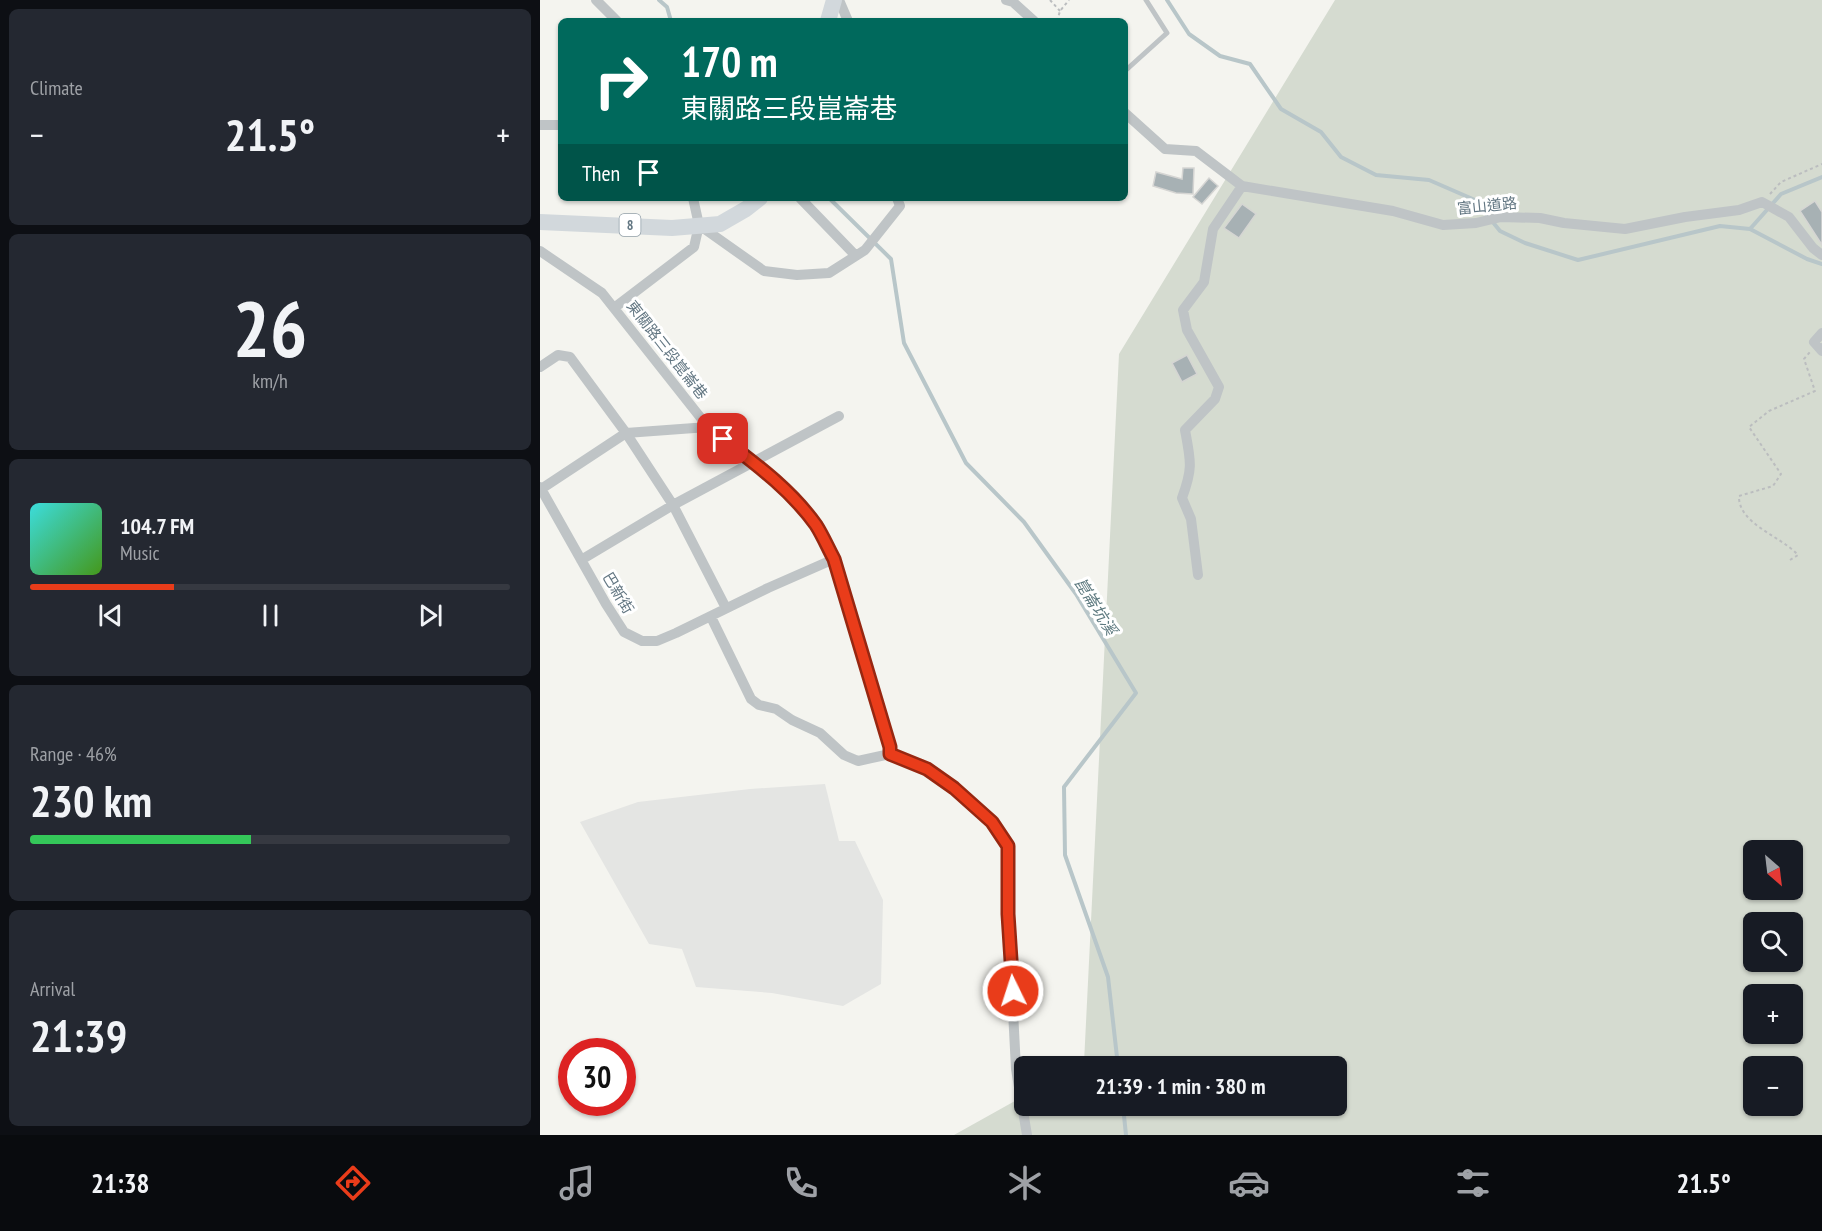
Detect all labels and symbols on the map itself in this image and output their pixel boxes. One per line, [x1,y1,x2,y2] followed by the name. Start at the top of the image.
[1456,193,1518,218] street label: 富山道路
[620,214,640,236] road number: 8
[623,297,712,403] street label: 東關路三段崑崙巷
[697,413,748,464] pin
[599,569,638,617] street label: 巴新街
[1071,574,1122,640] water label: 崑崙坑溪
[1743,840,1803,900] north arrow
[981,959,1045,1023] position arrow
[558,1038,636,1116] speed limit sign: 30

